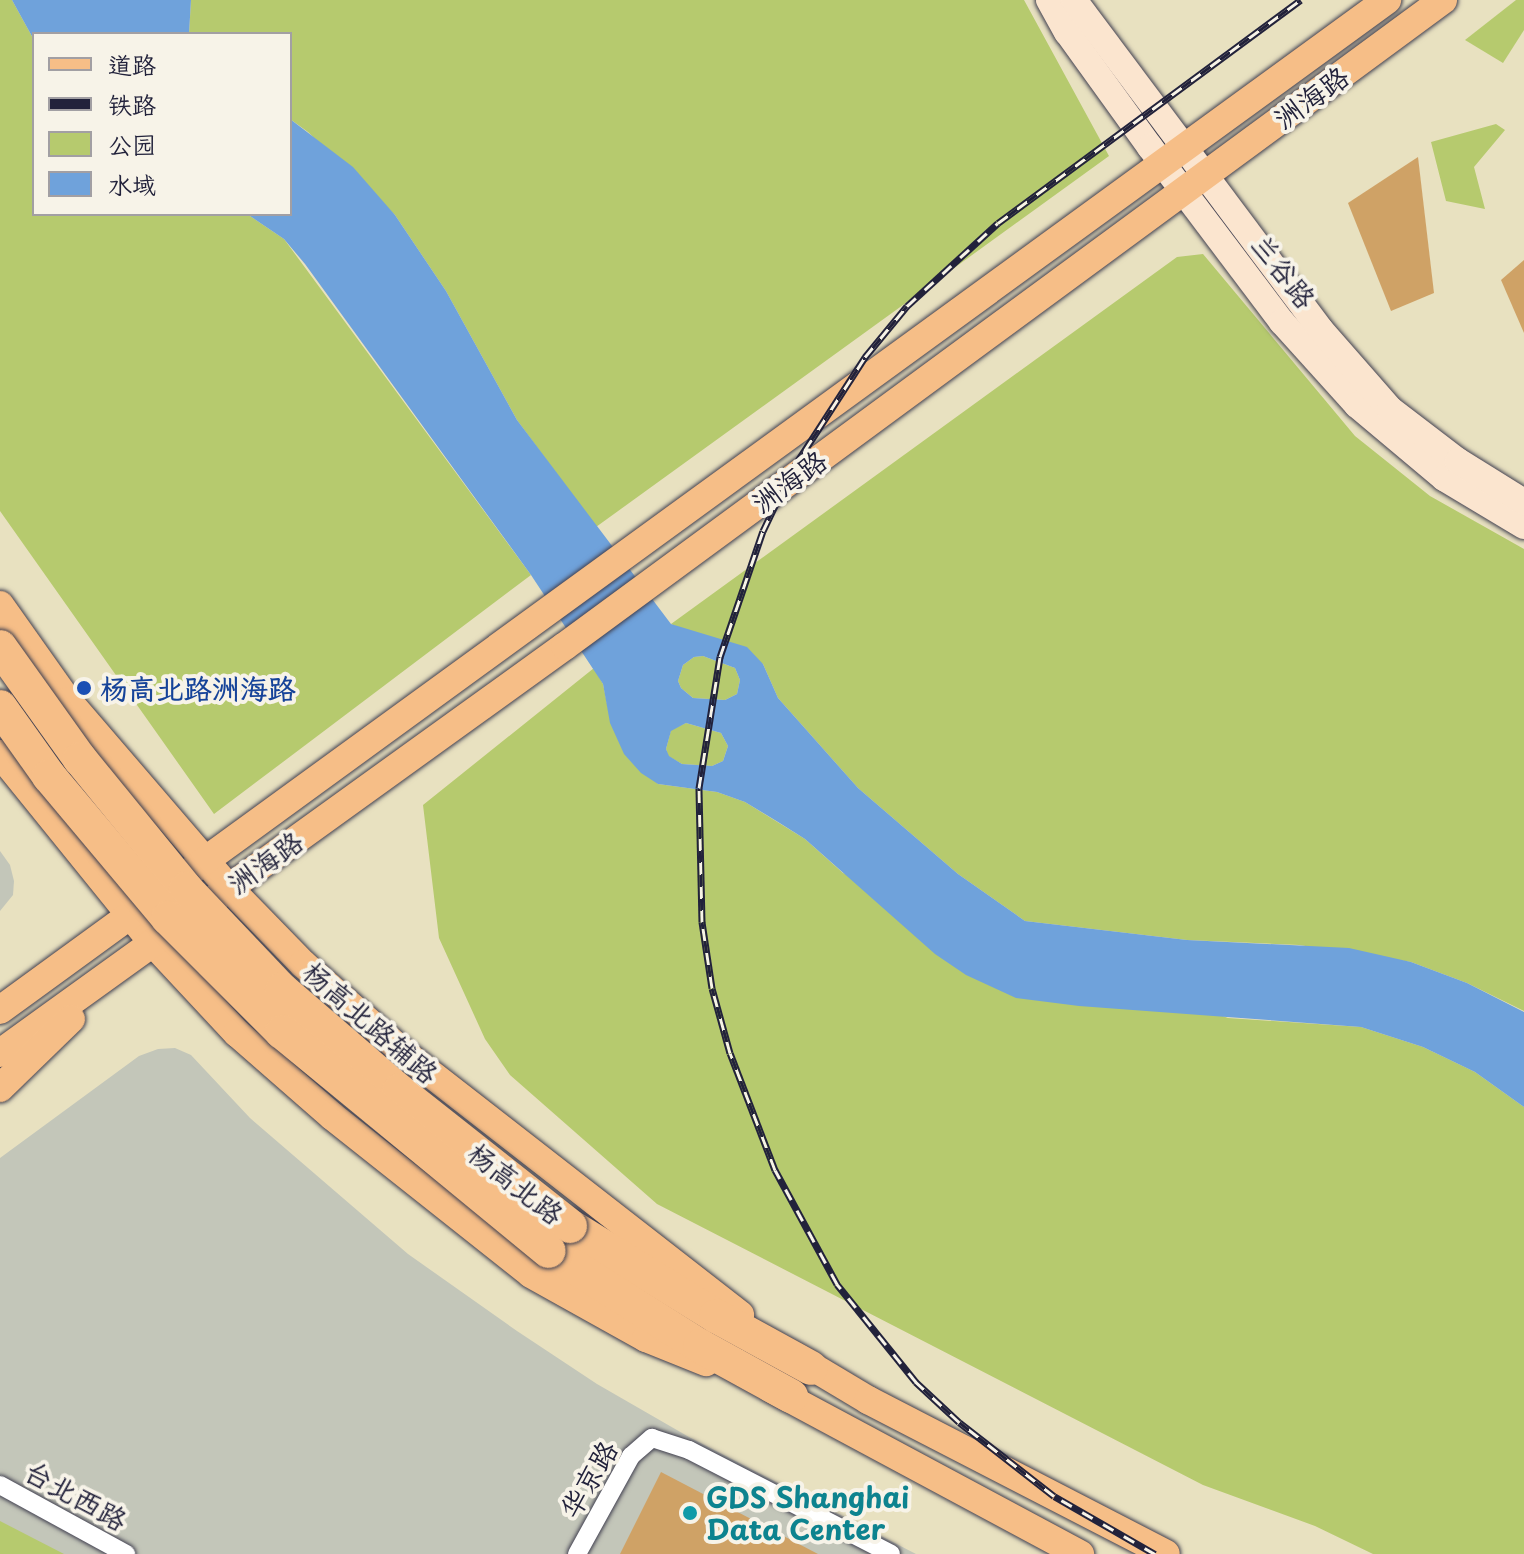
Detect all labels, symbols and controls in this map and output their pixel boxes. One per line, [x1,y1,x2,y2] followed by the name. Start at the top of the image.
[32,32,292,216] legend
[108,46,156,82] text: 道路
[1267,59,1355,135] street label: 洲海路
[108,86,156,122] text: 铁路
[108,126,156,162] text: 公园
[108,166,156,202] text: 水域
[1245,228,1323,314] street label: 兰谷路
[745,443,833,519] street label: 洲海路
[100,671,296,705] place label: 杨高北路洲海路
[75,679,93,697] marker: 杨高北路洲海路
[221,824,309,900] street label: 洲海路
[297,954,445,1090] street label: 杨高北路辅路
[462,1135,570,1231] street label: 杨高北路
[552,1434,624,1524] street label: 华京路
[19,1453,133,1537] street label: 台北西路
[706,1480,912,1546] place label: GDS Shanghai Data Center
[681,1504,699,1522] marker: GDS Shanghai Data Center

